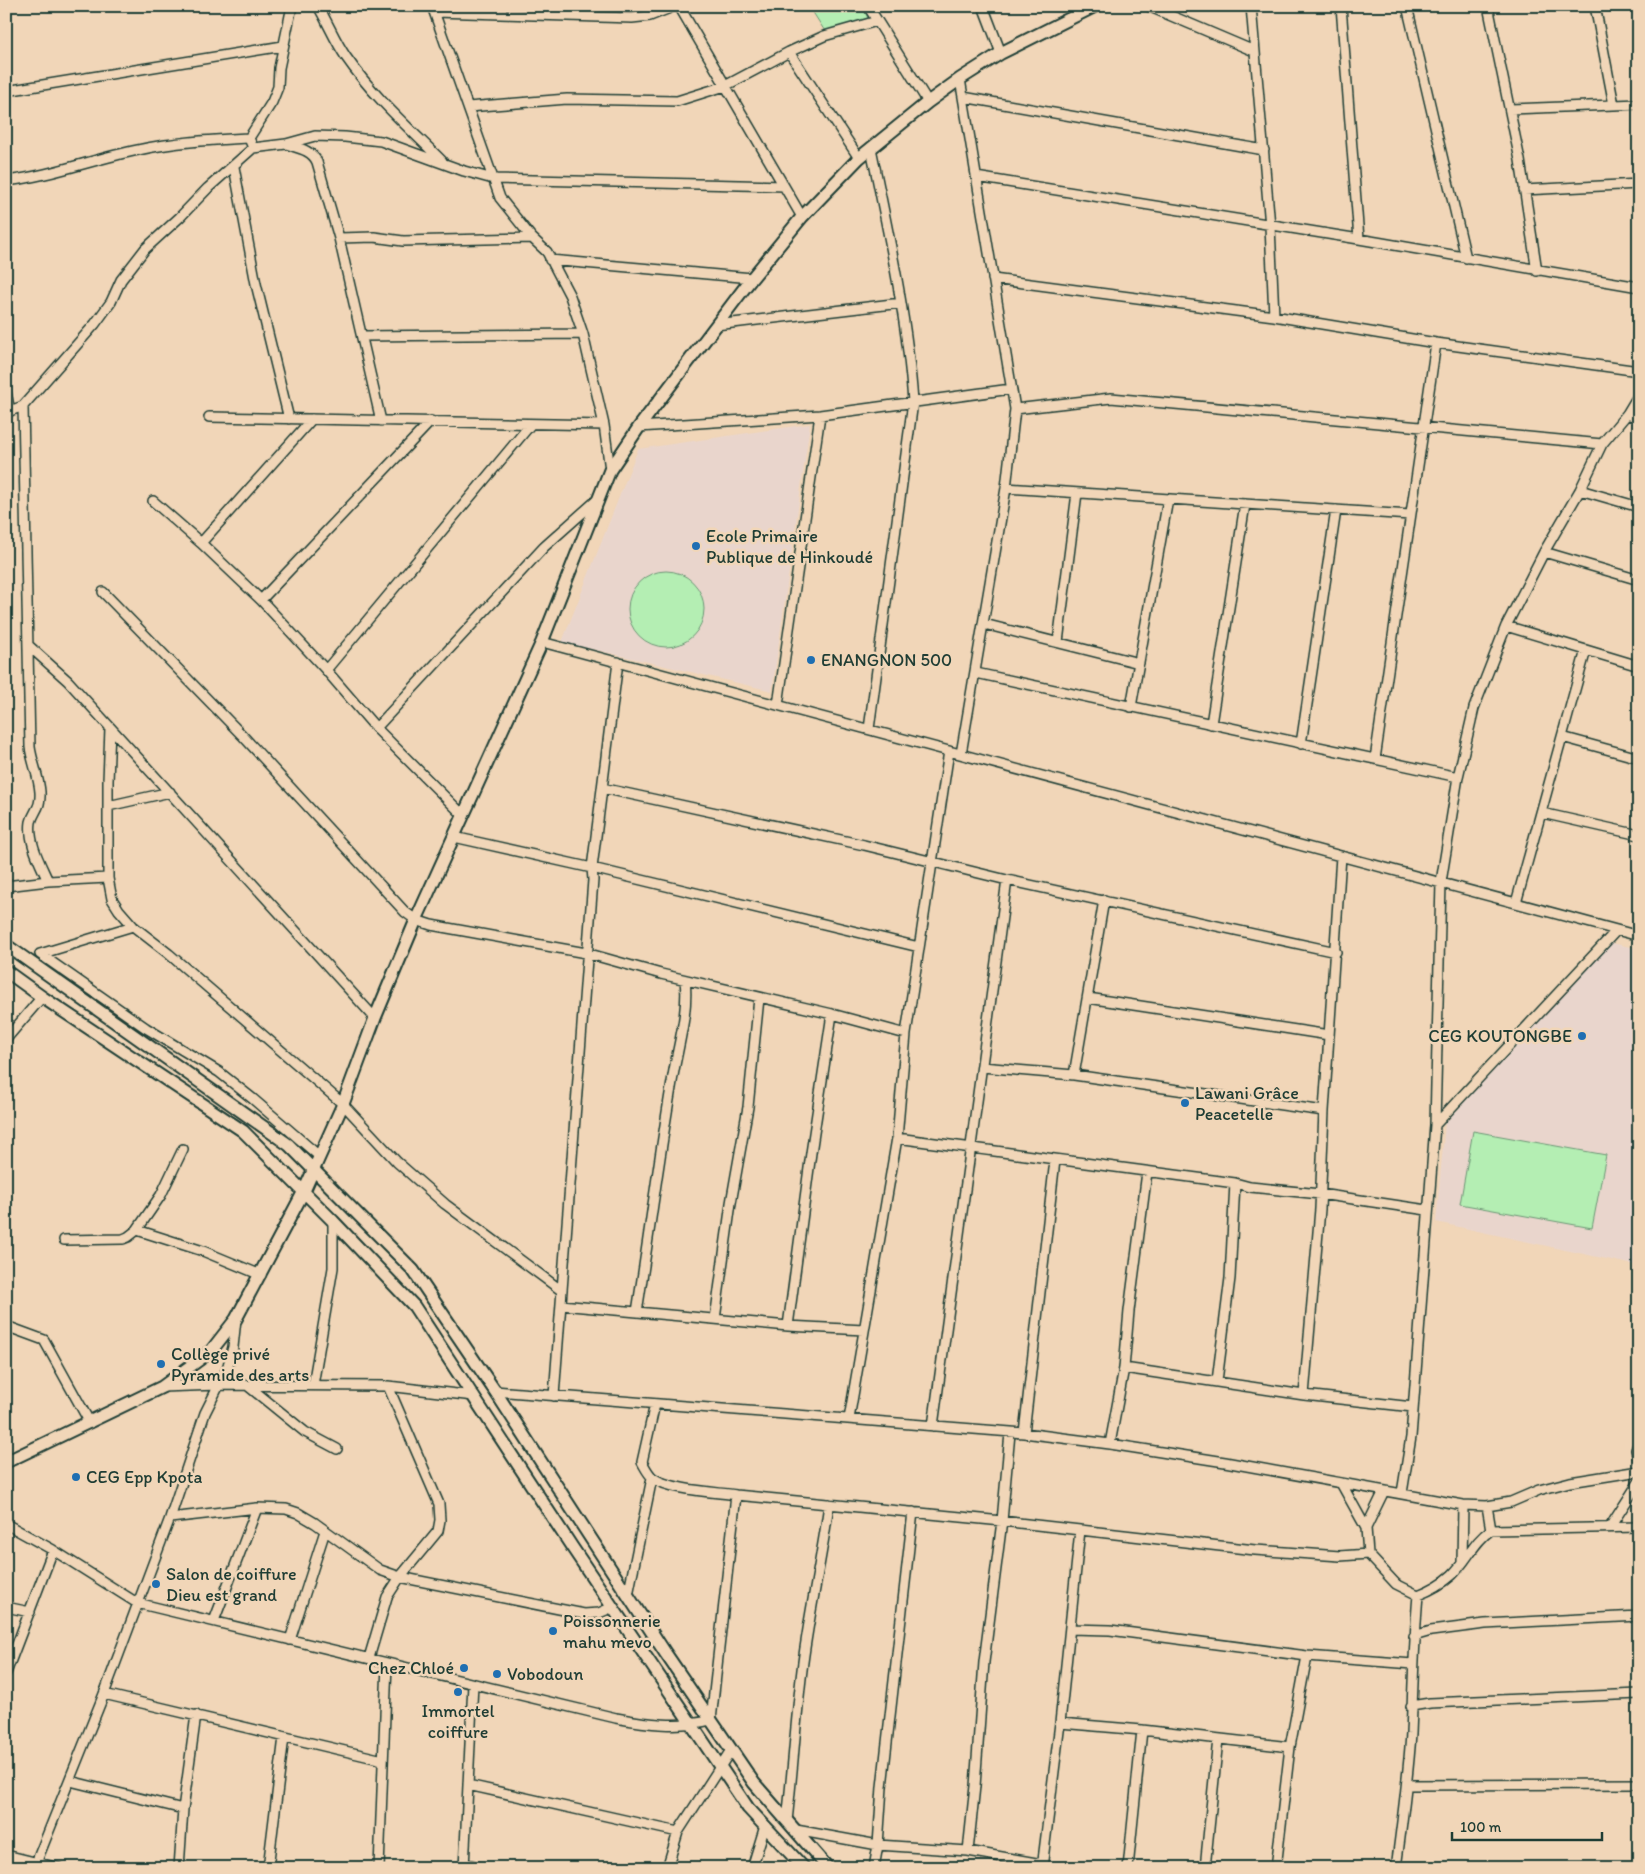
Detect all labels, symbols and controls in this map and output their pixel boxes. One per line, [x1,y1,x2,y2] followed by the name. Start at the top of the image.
[706,525,873,568] place label: Ecole Primaire Publique de Hinkoudé
[690,540,702,552] marker: Ecole Primaire Publique de Hinkoudé
[821,649,952,671] place label: ENANGNON 500
[805,654,817,666] marker: ENANGNON 500
[1428,1025,1572,1047] place label: CEG KOUTONGBE
[1576,1030,1588,1042] marker: CEG KOUTONGBE
[1195,1082,1299,1125] place label: Lawani Grâce Peacetelle
[1179,1097,1191,1109] marker: Lawani Grâce Peacetelle
[171,1343,309,1386] place label: Collège privé Pyramide des arts
[155,1358,167,1370] marker: Collège privé Pyramide des arts
[86,1466,202,1488] place label: CEG Epp Kpota
[70,1471,82,1483] marker: CEG Epp Kpota
[166,1563,297,1606] place label: Salon de coiffure Dieu est grand
[150,1578,162,1590] marker: Salon de coiffure Dieu est grand
[563,1610,661,1653] place label: Poissonnerie mahu mevo
[547,1625,559,1637] marker: Poissonnerie mahu mevo
[368,1657,454,1679] place label: Chez Chloé
[458,1662,470,1674] marker: Chez Chloé
[507,1663,584,1685] place label: Vobodoun
[491,1668,503,1680] marker: Vobodoun
[452,1686,464,1698] marker: Immortel coiffure
[421,1700,495,1743] place label: Immortel coiffure
[1452,1809,1602,1841] scale bar
[1460,1818,1502,1836] text: 100 m

